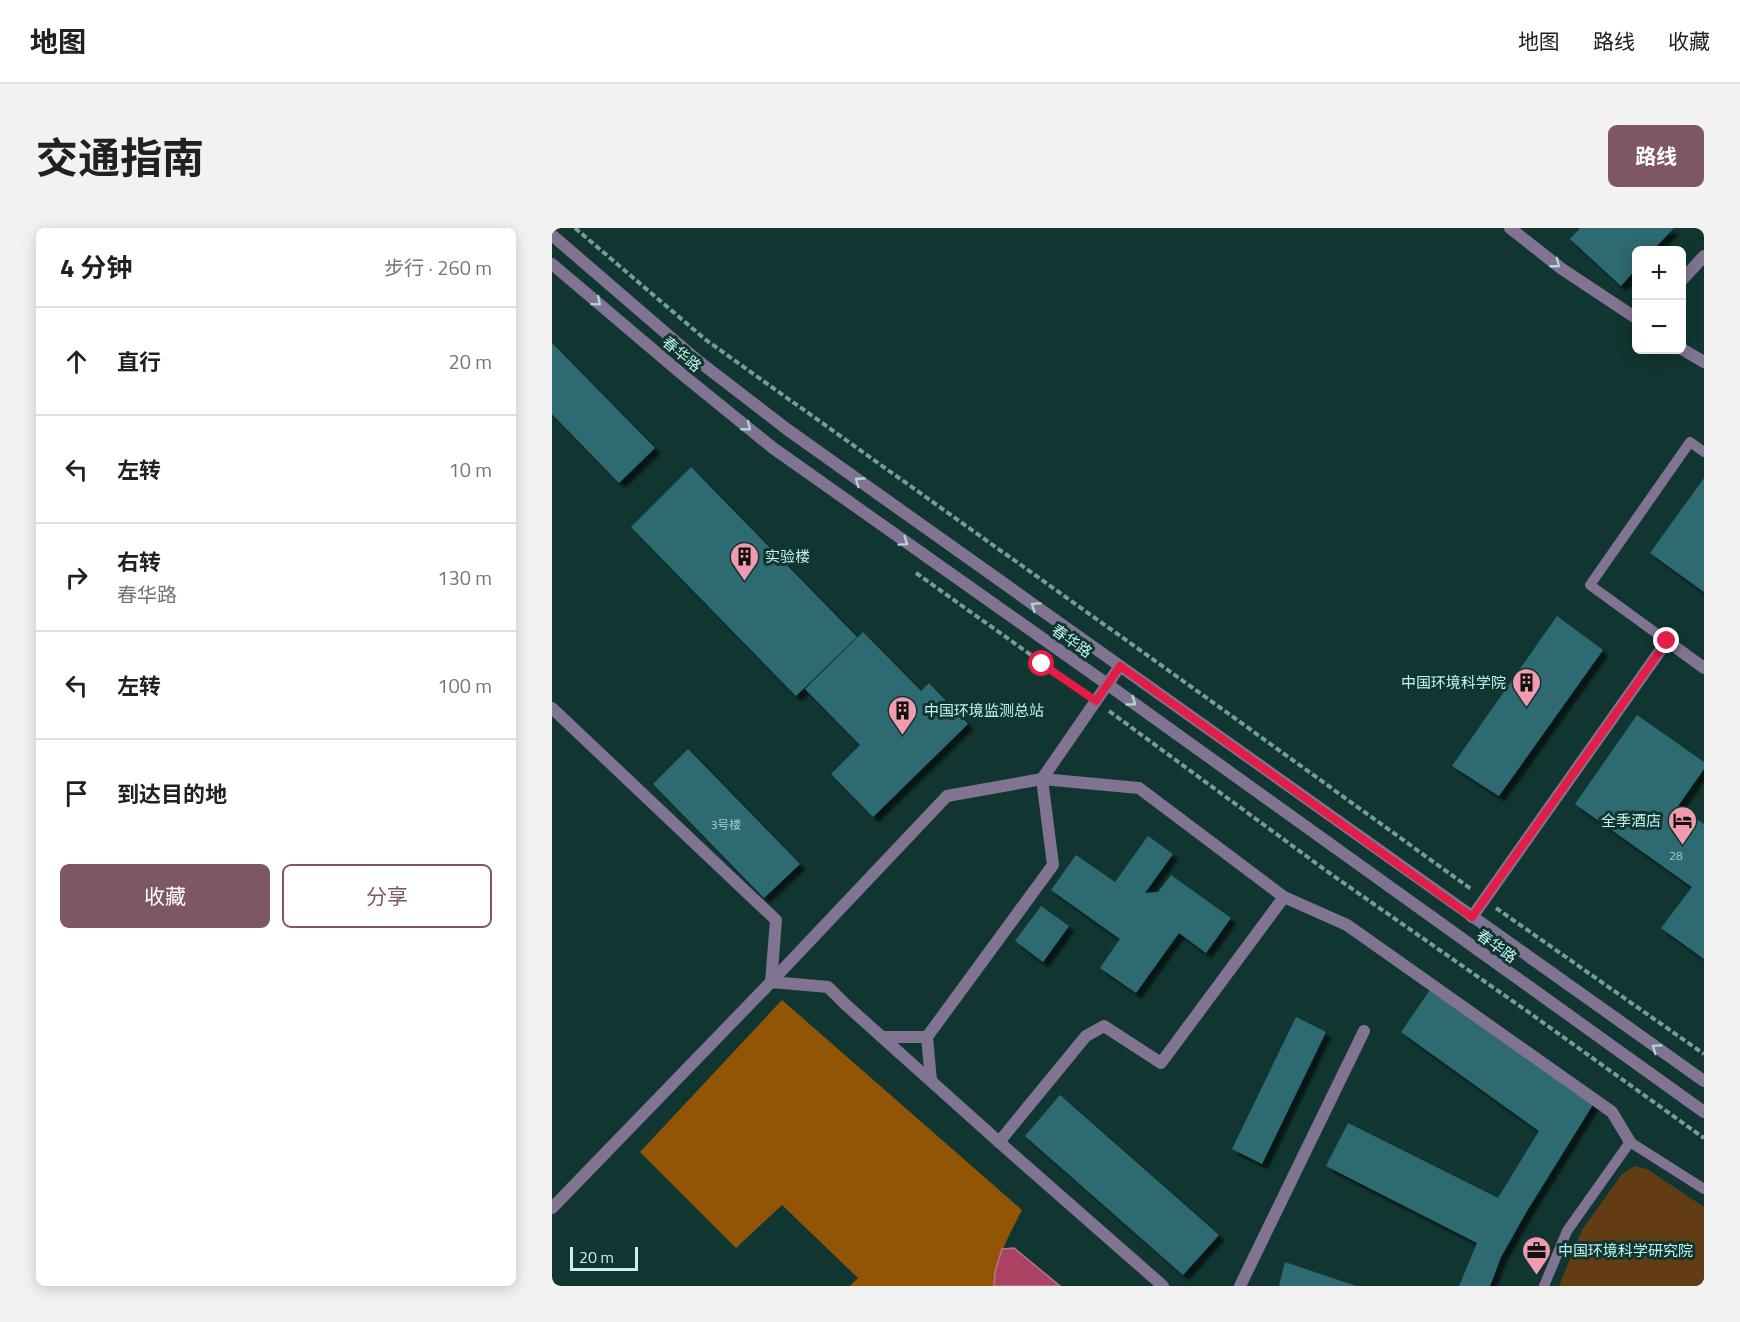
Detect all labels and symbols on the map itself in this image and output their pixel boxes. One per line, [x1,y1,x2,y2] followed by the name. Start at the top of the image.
[1549,257,1560,268] one-way arrow
[590,295,601,306] one-way arrow
[657,331,707,377] street label: 春华路
[740,419,751,430] one-way arrow
[855,477,866,488] one-way arrow
[898,535,909,546] one-way arrow
[728,540,760,582] building icon: 实验楼
[765,545,810,568] place label: 实验楼
[1031,602,1042,613] one-way arrow
[1047,619,1097,663] street label: 春华路
[1653,627,1679,653] route end
[1028,650,1054,676] route start
[1511,666,1543,708] building icon: 中国环境科学院
[1401,671,1506,694] place label: 中国环境科学院
[887,694,919,736] building icon: 中国环境监测总站
[1126,695,1137,706] one-way arrow
[924,699,1044,722] place label: 中国环境监测总站
[1666,804,1698,846] hotel icon: 全季酒店
[1601,809,1661,832] place label: 全季酒店
[711,815,741,834] house number: 3号楼
[1669,846,1683,865] house number: 28
[1472,923,1522,969] street label: 春华路
[1652,1044,1663,1055] one-way arrow
[1521,1234,1553,1276] office icon: 中国环境科学研究院
[1558,1239,1693,1262] place label: 中国环境科学研究院
[570,1244,638,1272] scale bar

